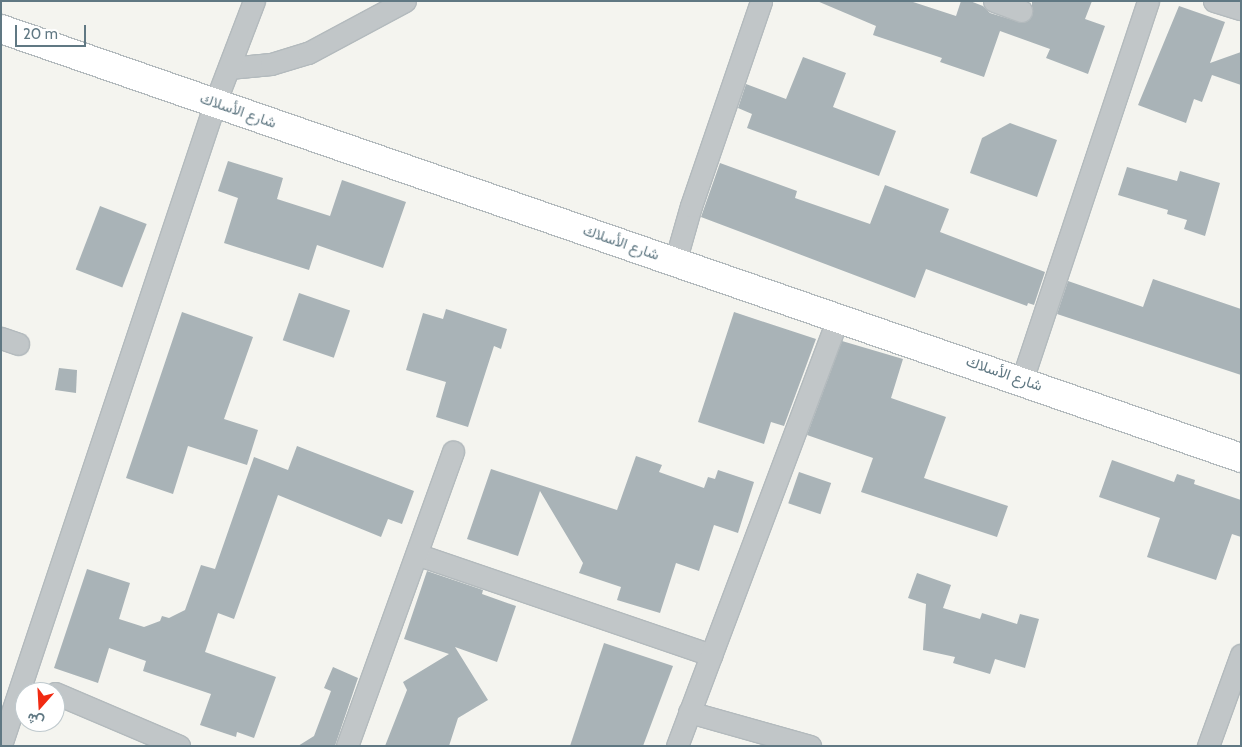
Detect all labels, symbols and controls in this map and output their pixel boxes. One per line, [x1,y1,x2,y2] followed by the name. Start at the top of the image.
[18,15,89,47] scale bar
[23,25,58,43] text: 20 m
[197,90,279,132] street label: شارع الأسلاك
[580,222,662,264] street label: شارع الأسلاك
[963,353,1045,395] street label: شارع الأسلاك
[15,682,65,732] north arrow
[25,709,46,731] text: ش

